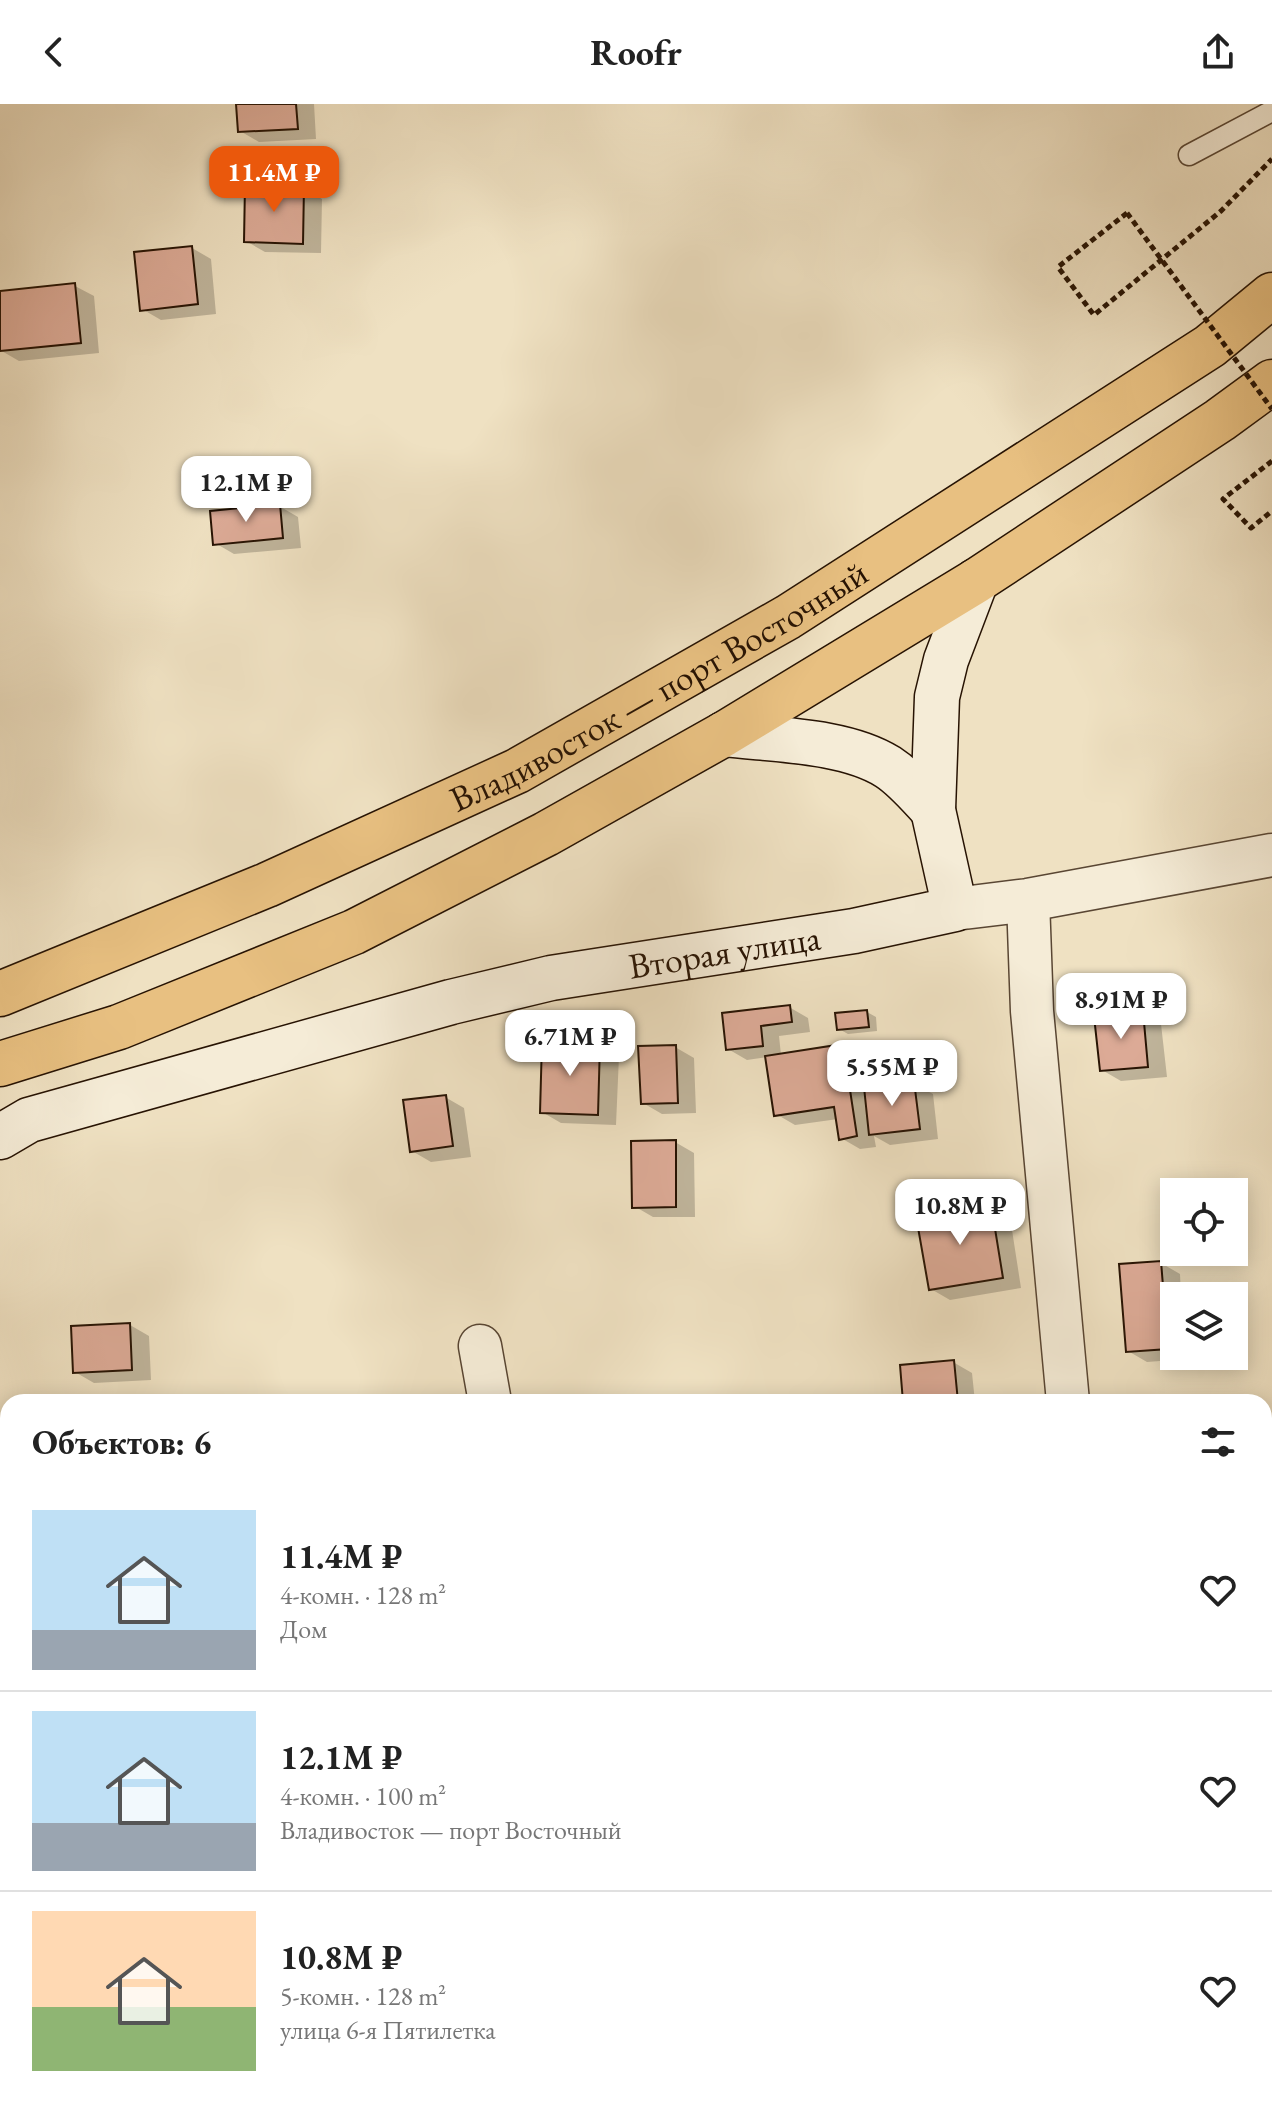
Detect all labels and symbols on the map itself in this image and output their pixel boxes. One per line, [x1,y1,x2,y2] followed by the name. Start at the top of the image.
[200,146,348,214] pin: 11.4M ₽
[172,456,320,524] pin: 12.1M ₽
[442,549,876,823] street label: Владивосток — порт Восточный
[625,913,824,990] street label: Вторая улица
[1047,973,1195,1041] pin: 8.91M ₽
[496,1010,644,1078] pin: 6.71M ₽
[818,1040,966,1108] pin: 5.55M ₽
[886,1179,1034,1247] pin: 10.8M ₽

